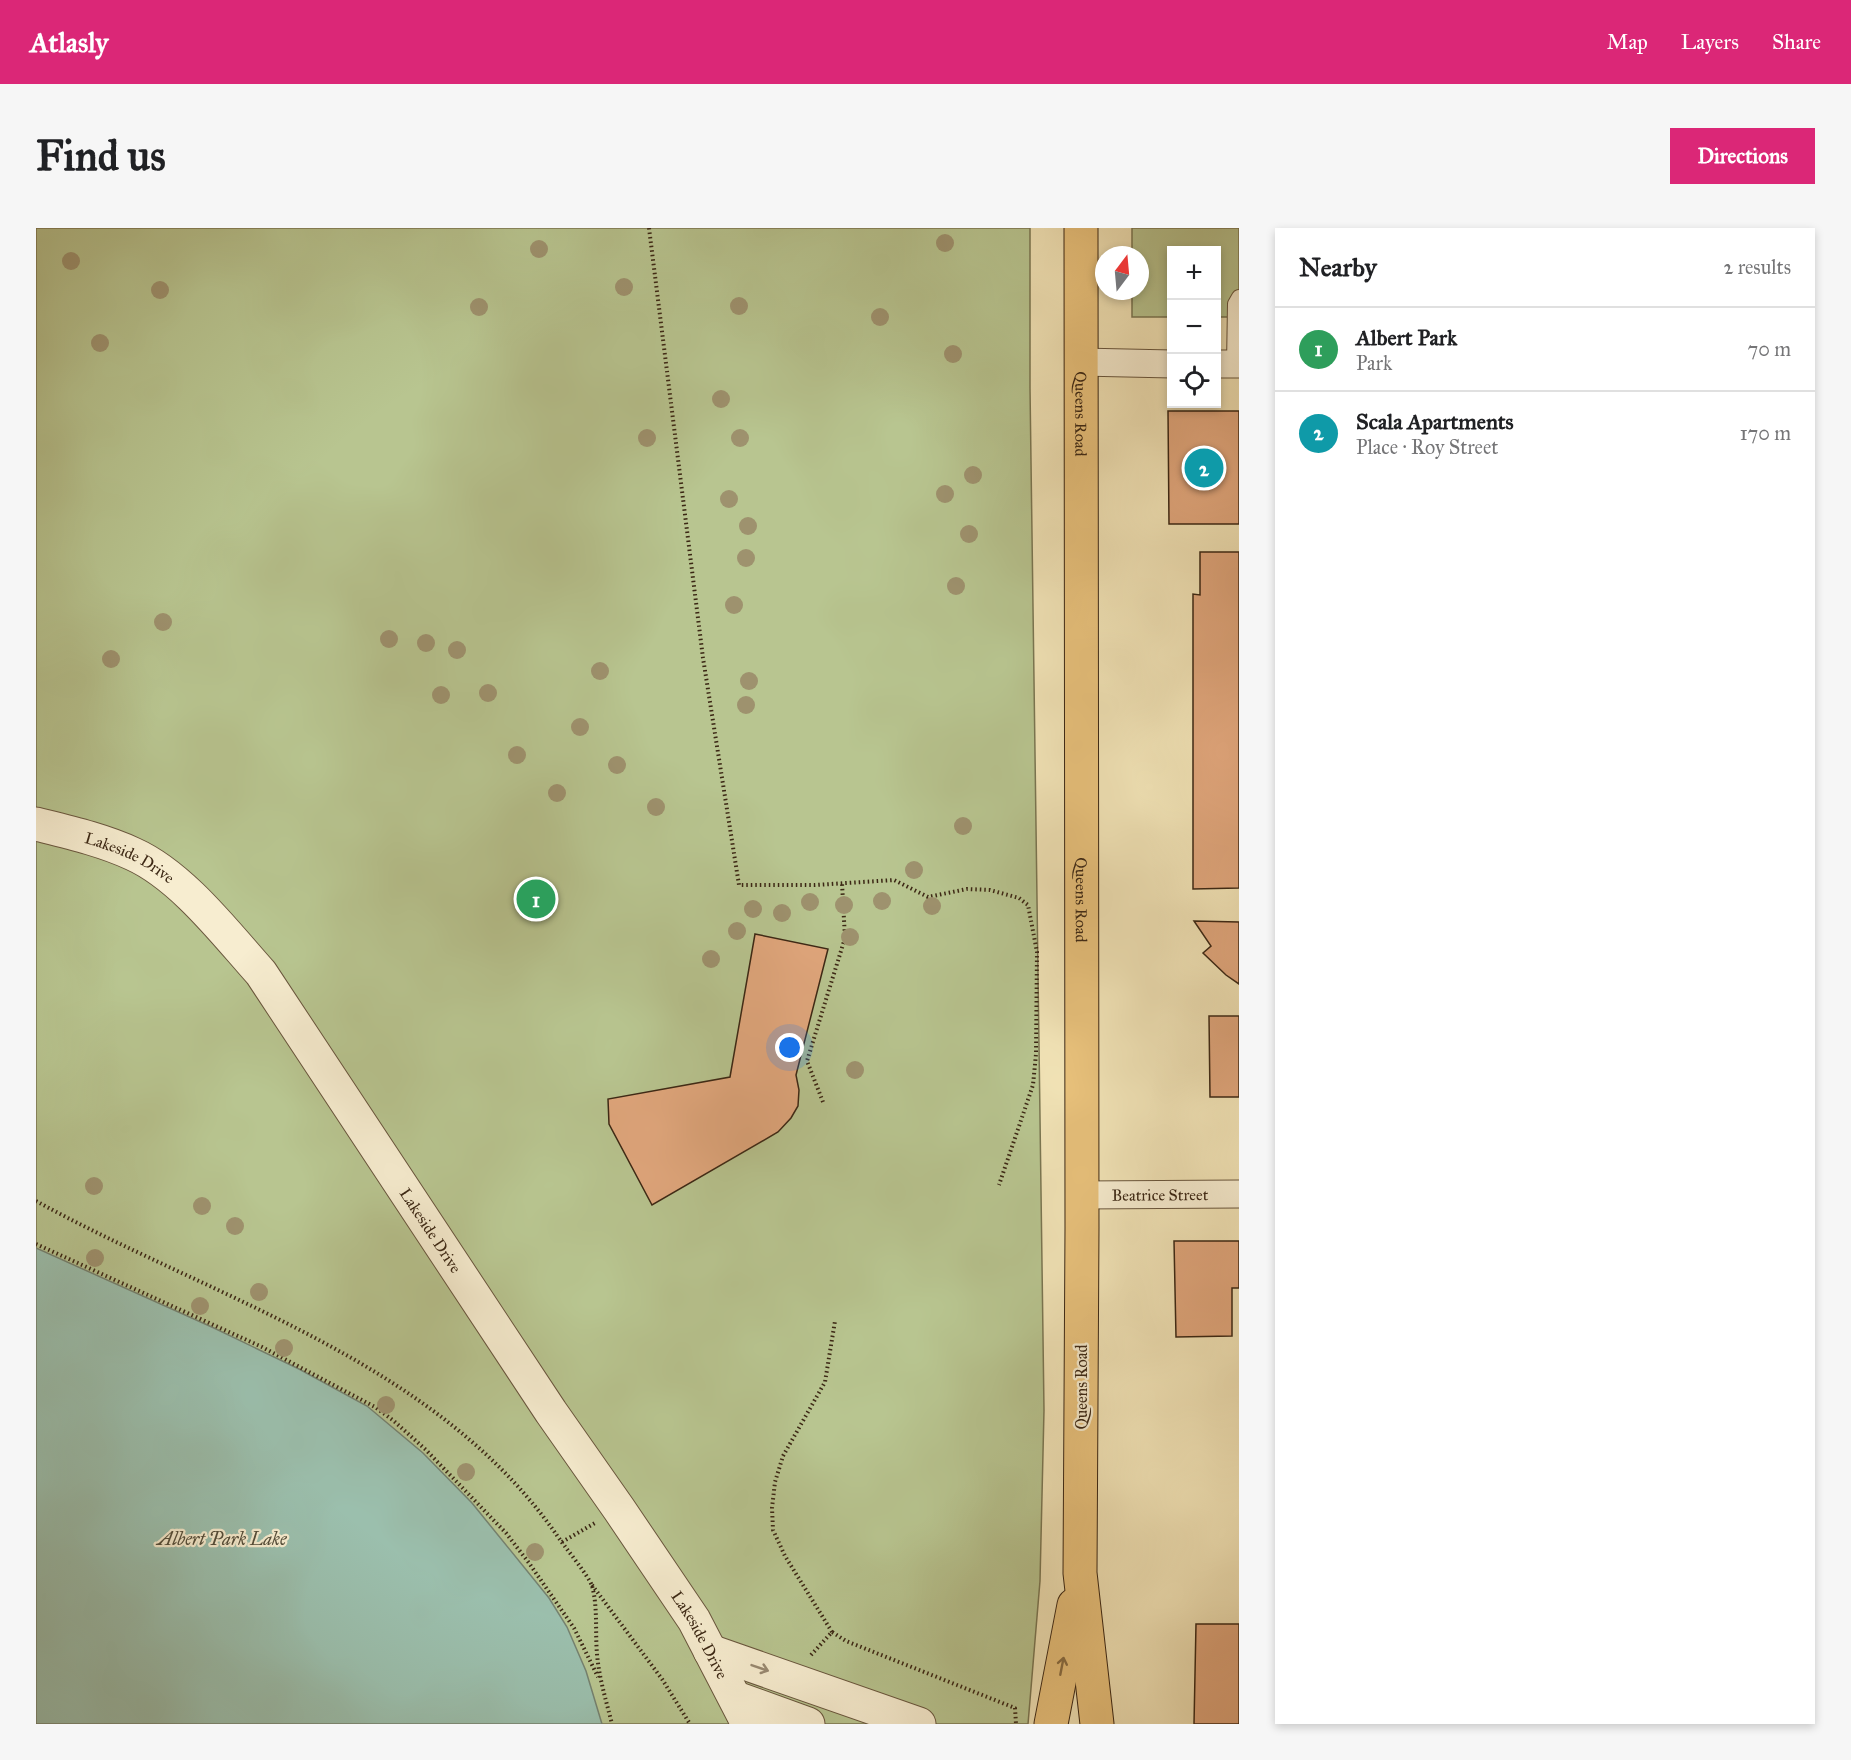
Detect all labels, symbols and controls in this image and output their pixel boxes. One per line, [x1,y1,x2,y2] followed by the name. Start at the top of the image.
[30,25,108,60] text: Atlasly
[1607,29,1648,55] text: Map
[1681,29,1739,55] text: Layers
[1772,29,1821,55] text: Share
[1670,128,1815,184] button: Directions
[36,130,166,182] text: Find us
[1095,246,1149,300] north arrow
[1167,246,1221,408] map controls
[1167,246,1221,300] button: +
[1299,251,1377,283] text: Nearby
[1723,255,1791,279] text: 2 results
[1167,300,1221,354] button: −
[1356,324,1457,351] text: Albert Park
[1315,337,1322,361] text: 1
[1748,337,1791,361] text: 70 m
[1356,351,1392,375] text: Park
[1167,354,1221,408] button: locate
[1072,371,1091,457] street label: Queens Road
[1356,408,1514,435] text: Scala Apartments
[1314,421,1323,445] text: 2
[1740,421,1791,445] text: 170 m
[1356,435,1498,459] text: Place · Roy Street
[1184,446,1224,490] pin: 2
[83,828,179,887] street label: Lakeside Drive
[1072,857,1091,943] street label: Queens Road
[516,876,556,922] pin: 1
[775,1033,804,1062] your location
[396,1184,466,1277] street label: Lakeside Drive
[1112,1185,1209,1204] street label: Beatrice Street
[1072,1344,1091,1430] street label: Queens Road
[155,1528,288,1550] water label: Albert Park Lake
[668,1587,732,1682] street label: Lakeside Drive
[1057,1657,1068,1676] one-way arrow
[750,1663,769,1674] one-way arrow

